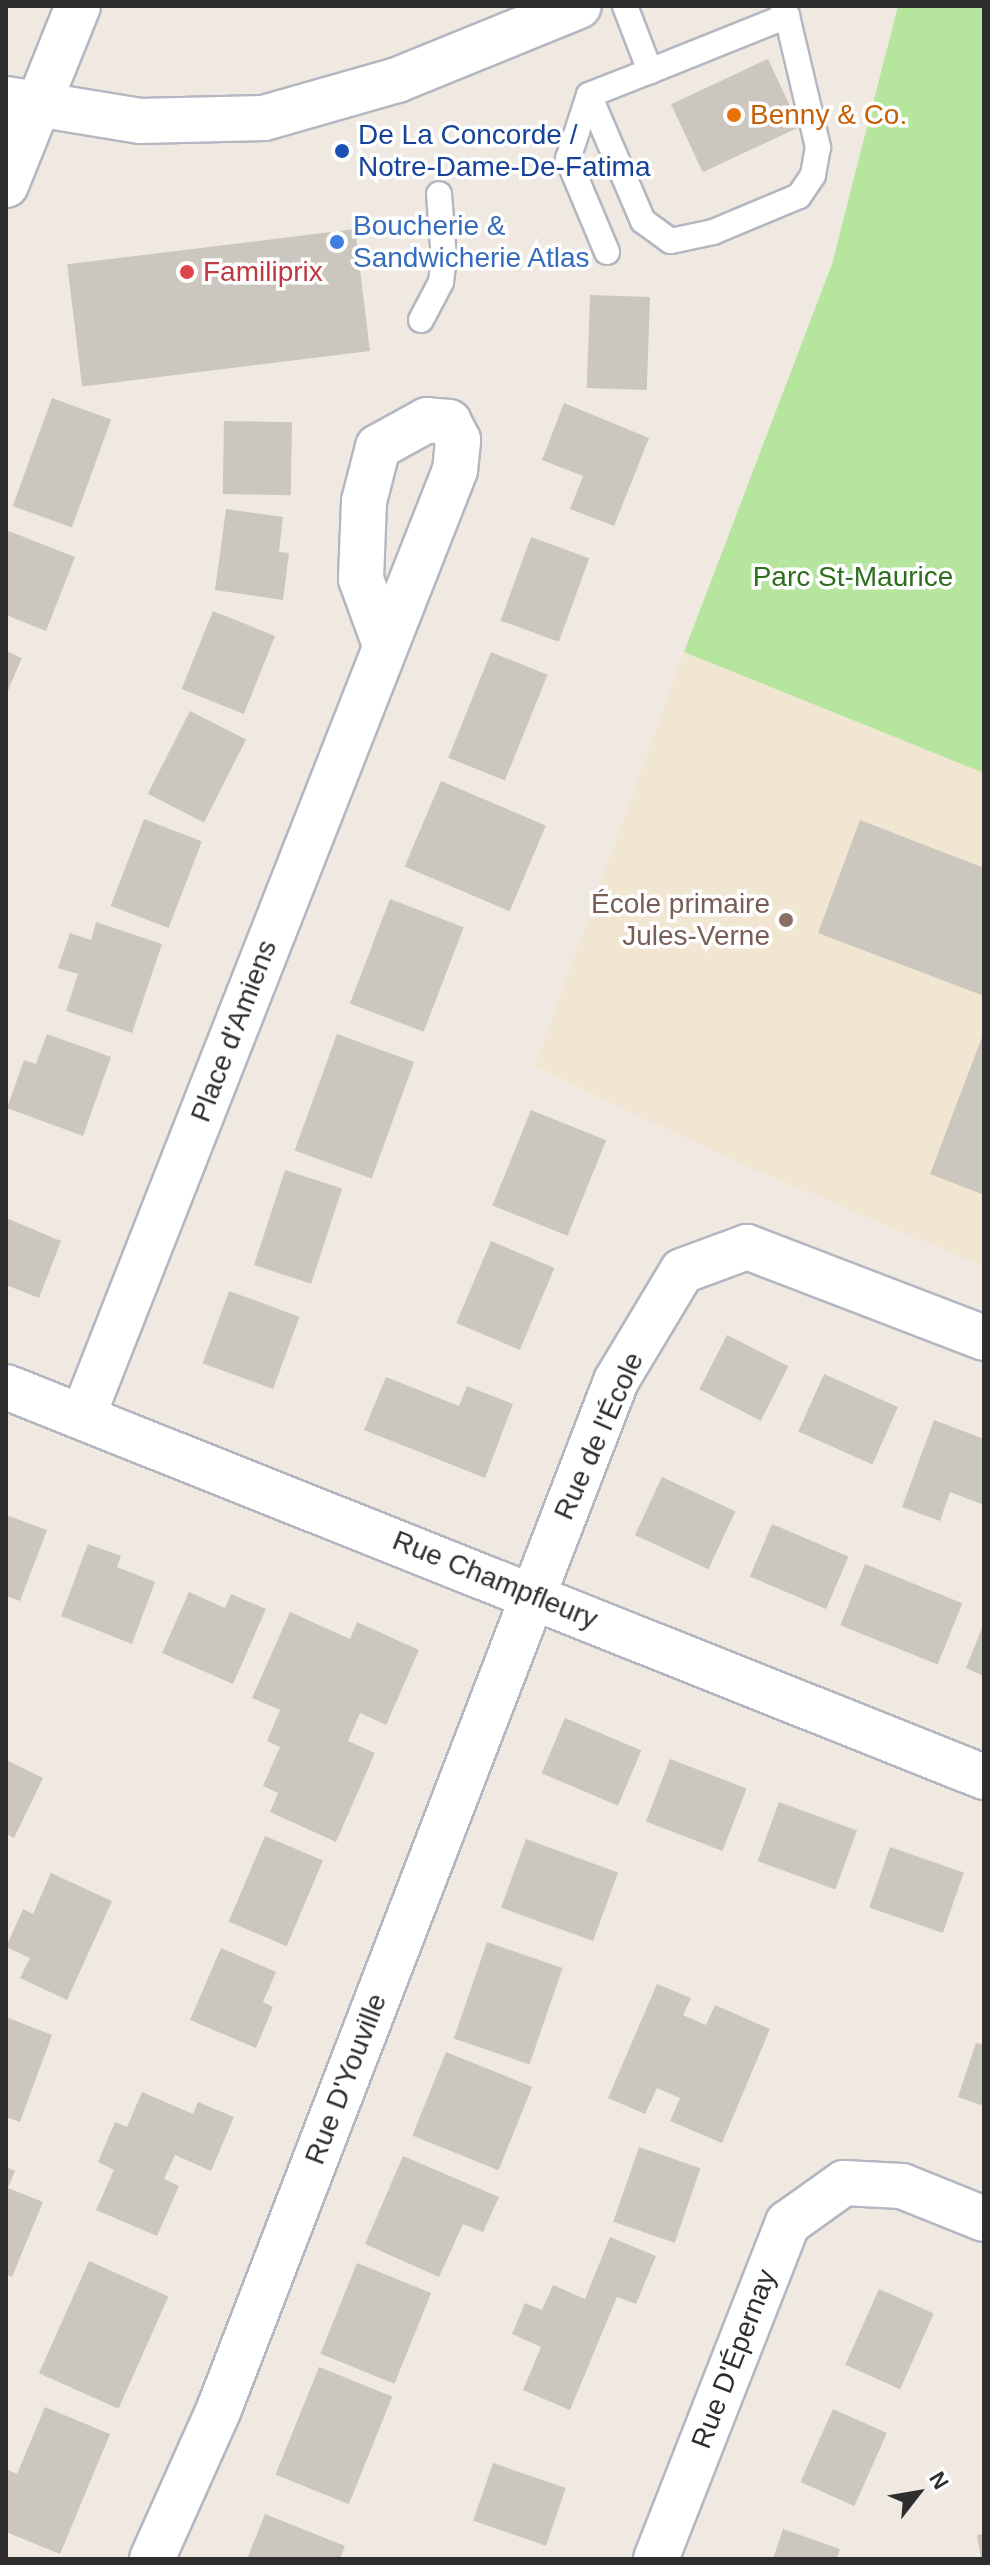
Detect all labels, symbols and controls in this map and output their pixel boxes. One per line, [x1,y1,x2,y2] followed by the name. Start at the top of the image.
[750,98,907,132] place label: Benny & Co.
[725,106,743,124] marker: Benny & Co.
[358,118,650,184] place label: De La Concorde / Notre-Dame-De-Fatima
[333,142,351,160] marker: De La Concorde / Notre-Dame-De-Fatima
[353,209,591,275] place label: Boucherie & Sandwicherie Atlas
[328,233,346,251] marker: Boucherie & Sandwicherie Atlas
[203,255,323,289] place label: Familiprix
[178,263,196,281] marker: Familiprix
[753,560,953,594] park label: Parc St-Maurice
[591,887,770,953] place label: École primaire Jules-Verne
[777,911,795,929] marker: École primaire Jules-Verne
[184,935,284,1127] street label: Place d'Amiens
[547,1347,651,1525] street label: Rue de l'École
[388,1524,602,1636] street label: Rue Champfleury
[298,1989,394,2169] street label: Rue D'Youville
[684,2265,784,2453] street label: Rue D'Épernay
[878,2453,958,2533] north arrow
[924,2467,954,2494] text: N

